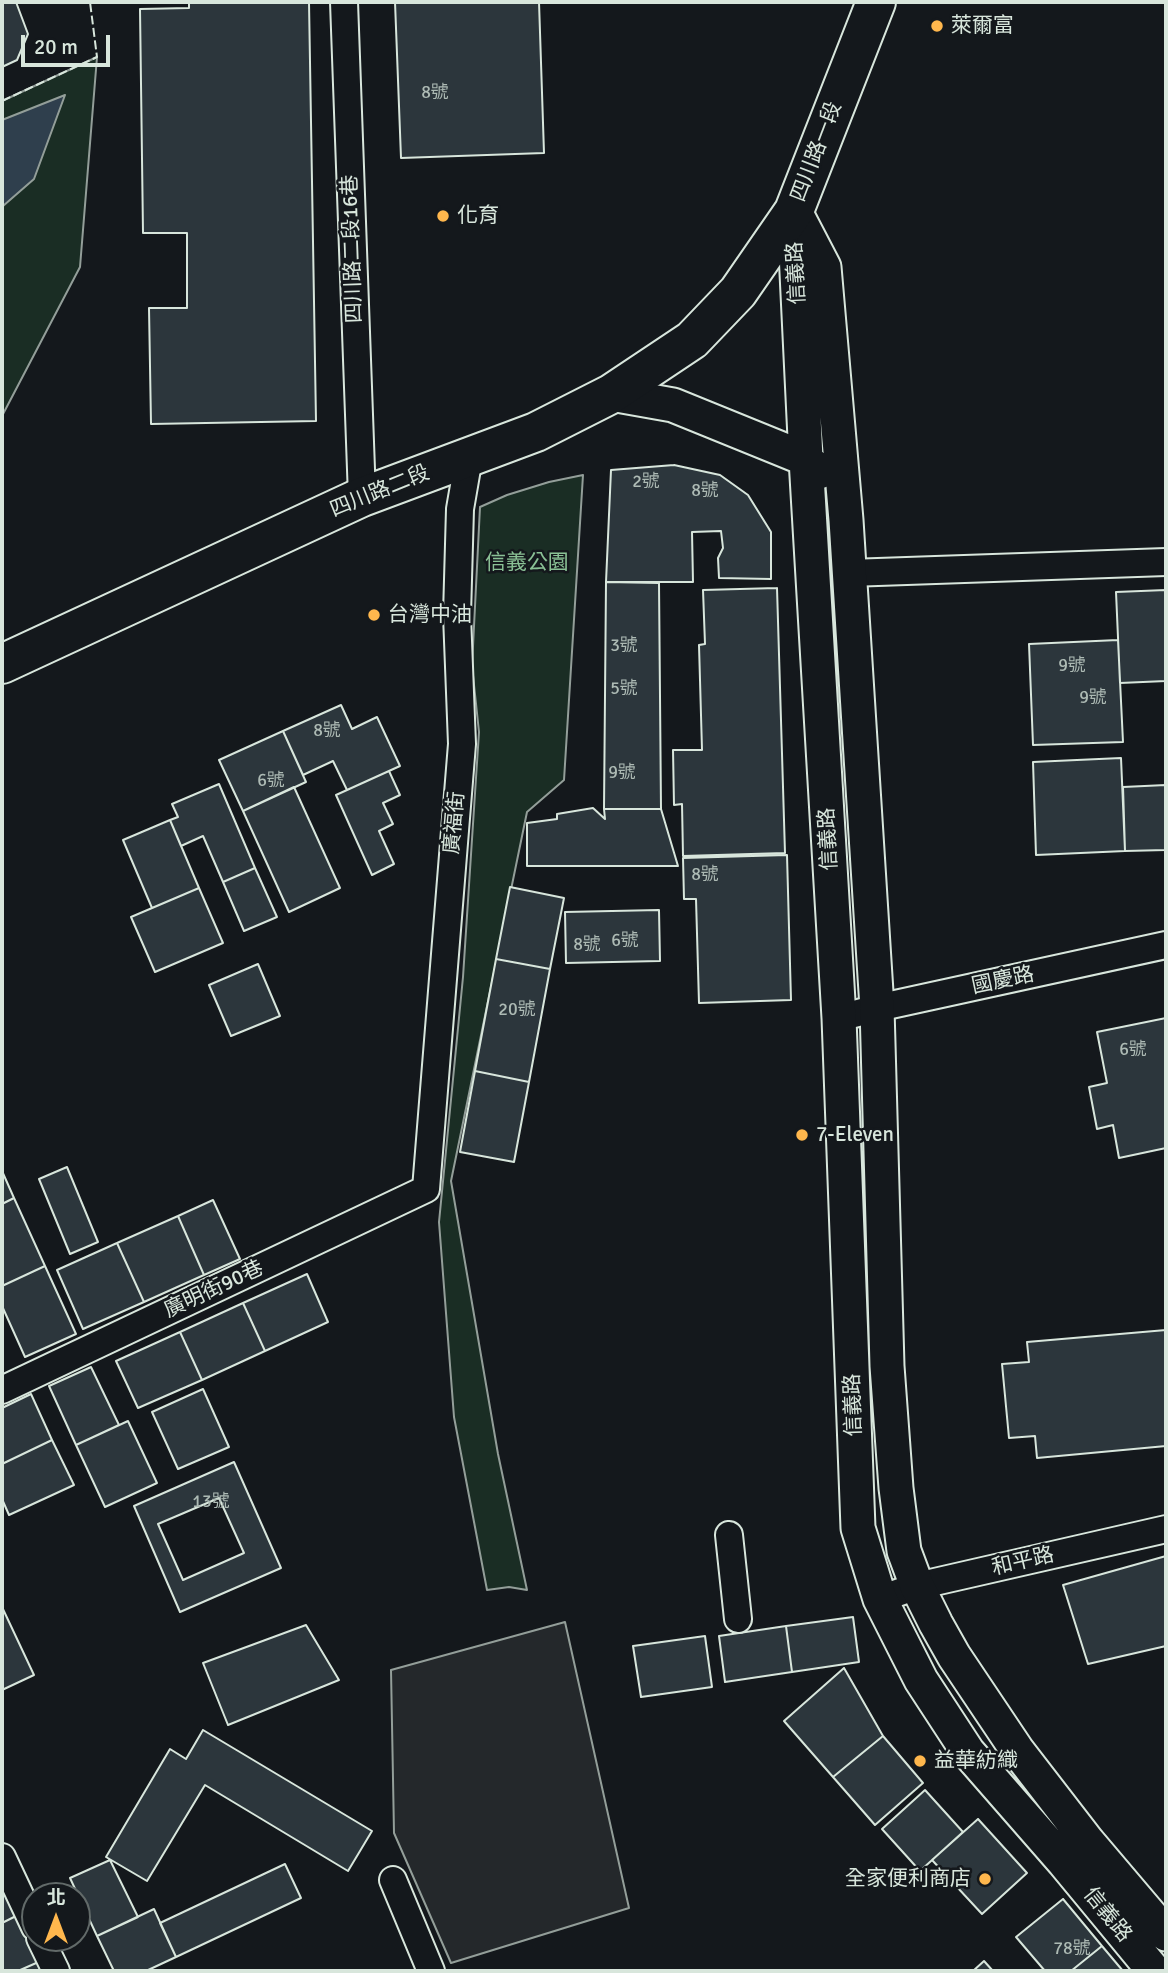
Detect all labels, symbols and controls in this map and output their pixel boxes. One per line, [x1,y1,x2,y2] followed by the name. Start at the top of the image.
[951,13,1014,39] place label: 萊爾富
[929,18,945,34] marker: 萊爾富
[24,21,114,65] scale bar
[34,34,78,60] text: 20 m
[421,82,449,104] house number: 8號
[786,98,848,206] street label: 四川路一段
[338,174,368,324] street label: 四川路二段16巷
[457,203,499,229] place label: 化育
[435,208,451,224] marker: 化育
[783,241,811,305] street label: 信義路
[327,461,433,523] street label: 四川路二段
[632,471,660,493] house number: 2號
[691,480,719,502] house number: 8號
[485,550,569,576] park label: 信義公園
[388,602,472,628] place label: 台灣中油
[366,607,382,623] marker: 台灣中油
[610,635,638,657] house number: 3號
[1058,655,1086,677] house number: 9號
[610,678,638,700] house number: 5號
[1079,687,1107,709] house number: 9號
[313,720,341,742] house number: 8號
[608,762,636,784] house number: 9號
[257,770,285,792] house number: 6號
[440,791,470,855] street label: 廣福街
[815,807,843,871] street label: 信義路
[691,864,719,886] house number: 8號
[611,930,639,952] house number: 6號
[573,934,601,956] house number: 8號
[970,962,1036,1000] street label: 國慶路
[498,999,536,1021] house number: 20號
[1119,1039,1147,1061] house number: 6號
[816,1122,894,1148] place label: 7-Eleven
[794,1127,810,1143] marker: 7-Eleven
[160,1256,268,1324] street label: 廣明街90巷
[840,1373,868,1437] street label: 信義路
[192,1491,230,1513] house number: 13號
[989,1543,1057,1581] street label: 和平路
[934,1748,1018,1774] place label: 益華紡織
[912,1753,928,1769] marker: 益華紡織
[845,1866,971,1892] place label: 全家便利商店
[977,1871,993,1887] marker: 全家便利商店
[21,1882,91,1952] north arrow
[1077,1883,1137,1947] street label: 信義路
[46,1886,66,1910] text: 北
[1053,1938,1091,1960] house number: 78號

